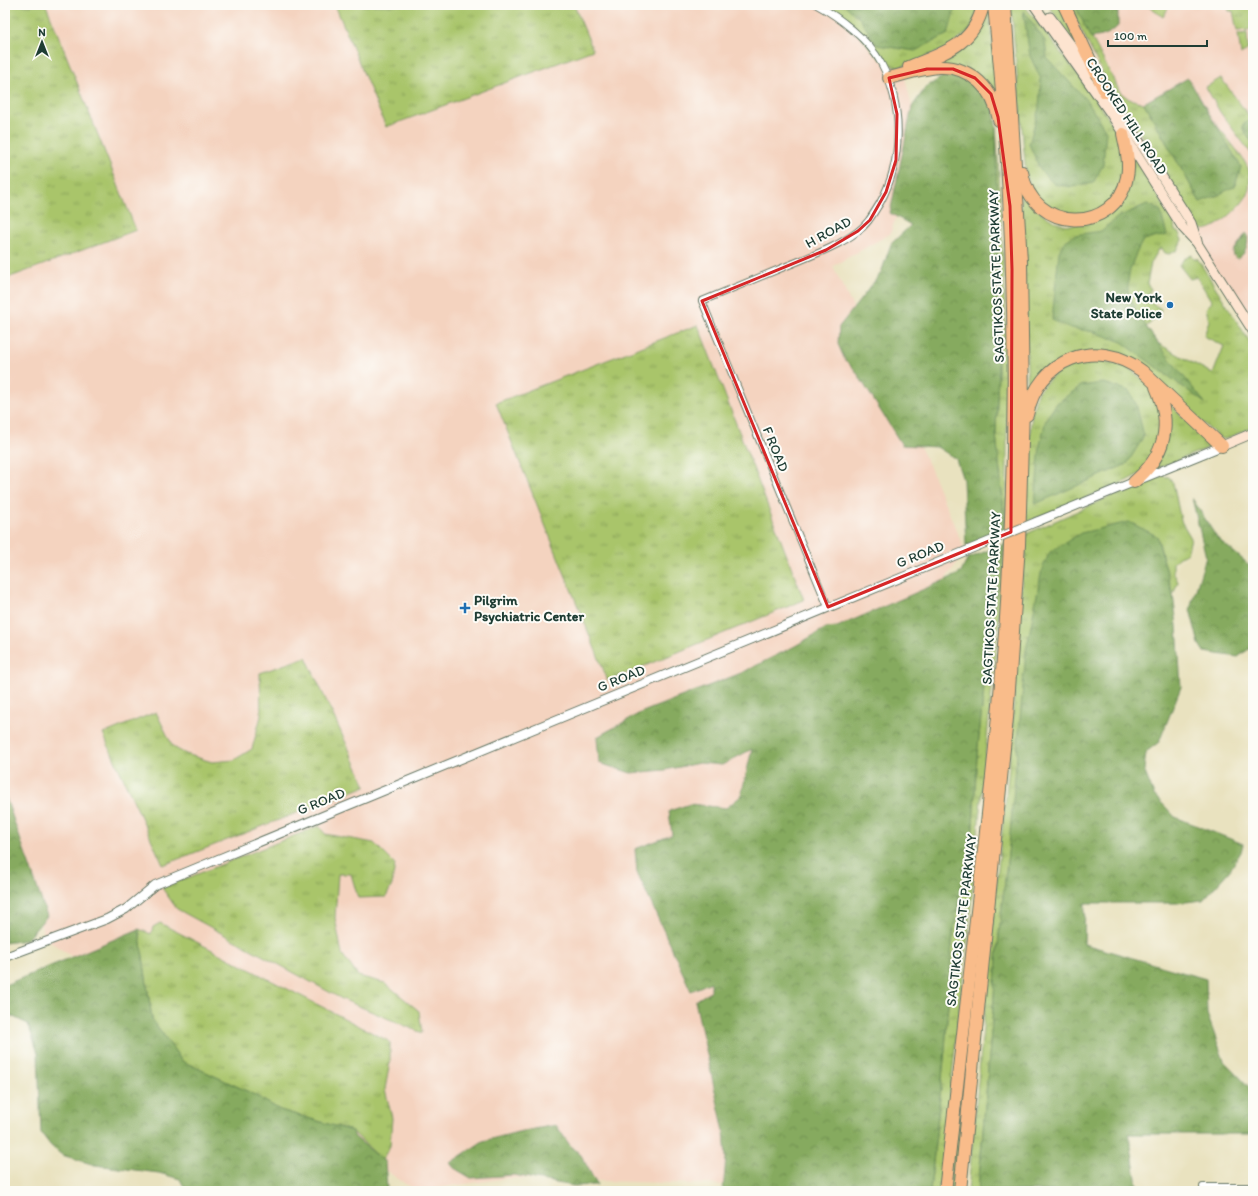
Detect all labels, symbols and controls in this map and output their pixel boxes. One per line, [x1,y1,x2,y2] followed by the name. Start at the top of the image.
[22,22,62,62] north arrow
[1108,22,1207,48] scale bar
[38,26,46,39] text: N
[1114,29,1147,43] text: 100 m
[1082,55,1171,178] street label: CROOKED HILL ROAD
[985,189,1008,363] street label: SAGTIKOS STATE PARKWAY
[802,213,854,252] street label: H ROAD
[1091,289,1163,322] place label: New York State Police
[1165,300,1175,310] marker: New York State Police
[759,424,792,474] street label: F ROAD
[978,511,1005,685] street label: SAGTIKOS STATE PARKWAY
[894,537,946,572] street label: G ROAD
[474,592,584,625] place label: Pilgrim Psychiatric Center
[459,602,471,614] marker: Pilgrim Psychiatric Center
[595,661,647,696] street label: G ROAD
[295,784,347,819] street label: G ROAD
[942,833,981,1007] street label: SAGTIKOS STATE PARKWAY

